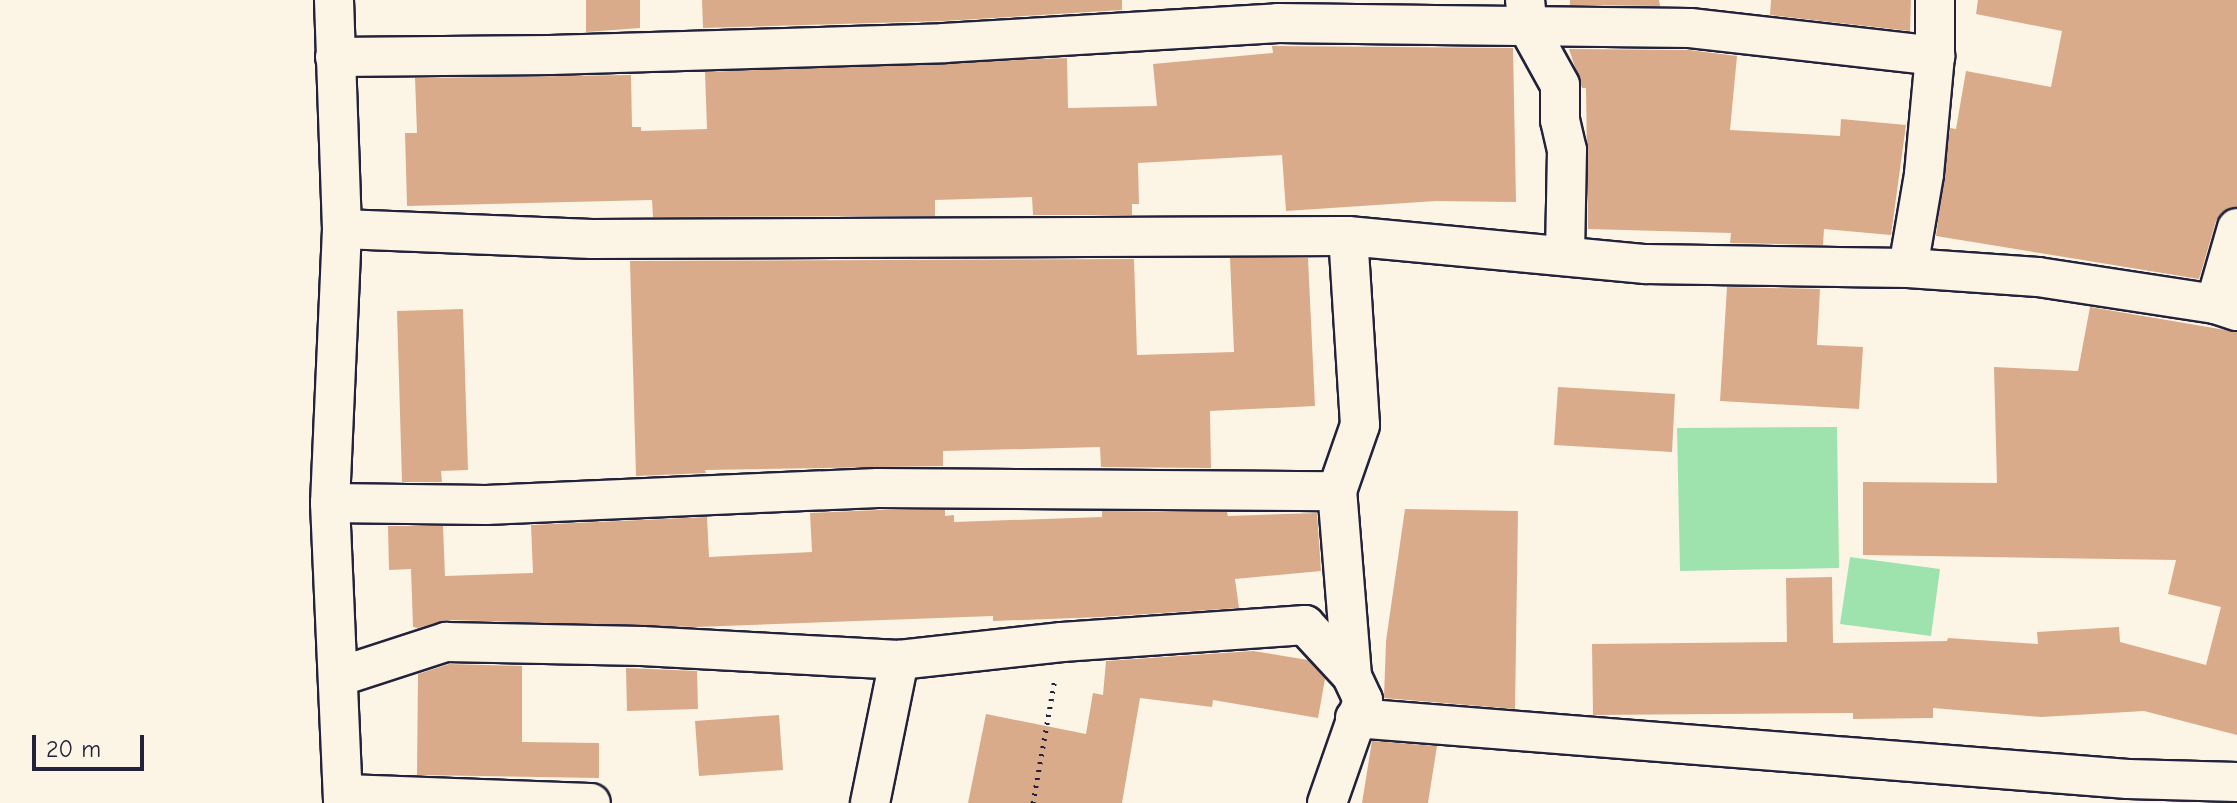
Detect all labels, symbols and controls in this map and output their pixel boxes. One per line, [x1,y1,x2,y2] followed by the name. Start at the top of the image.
[36,719,148,769] scale bar
[46,735,101,763] text: 20 m

